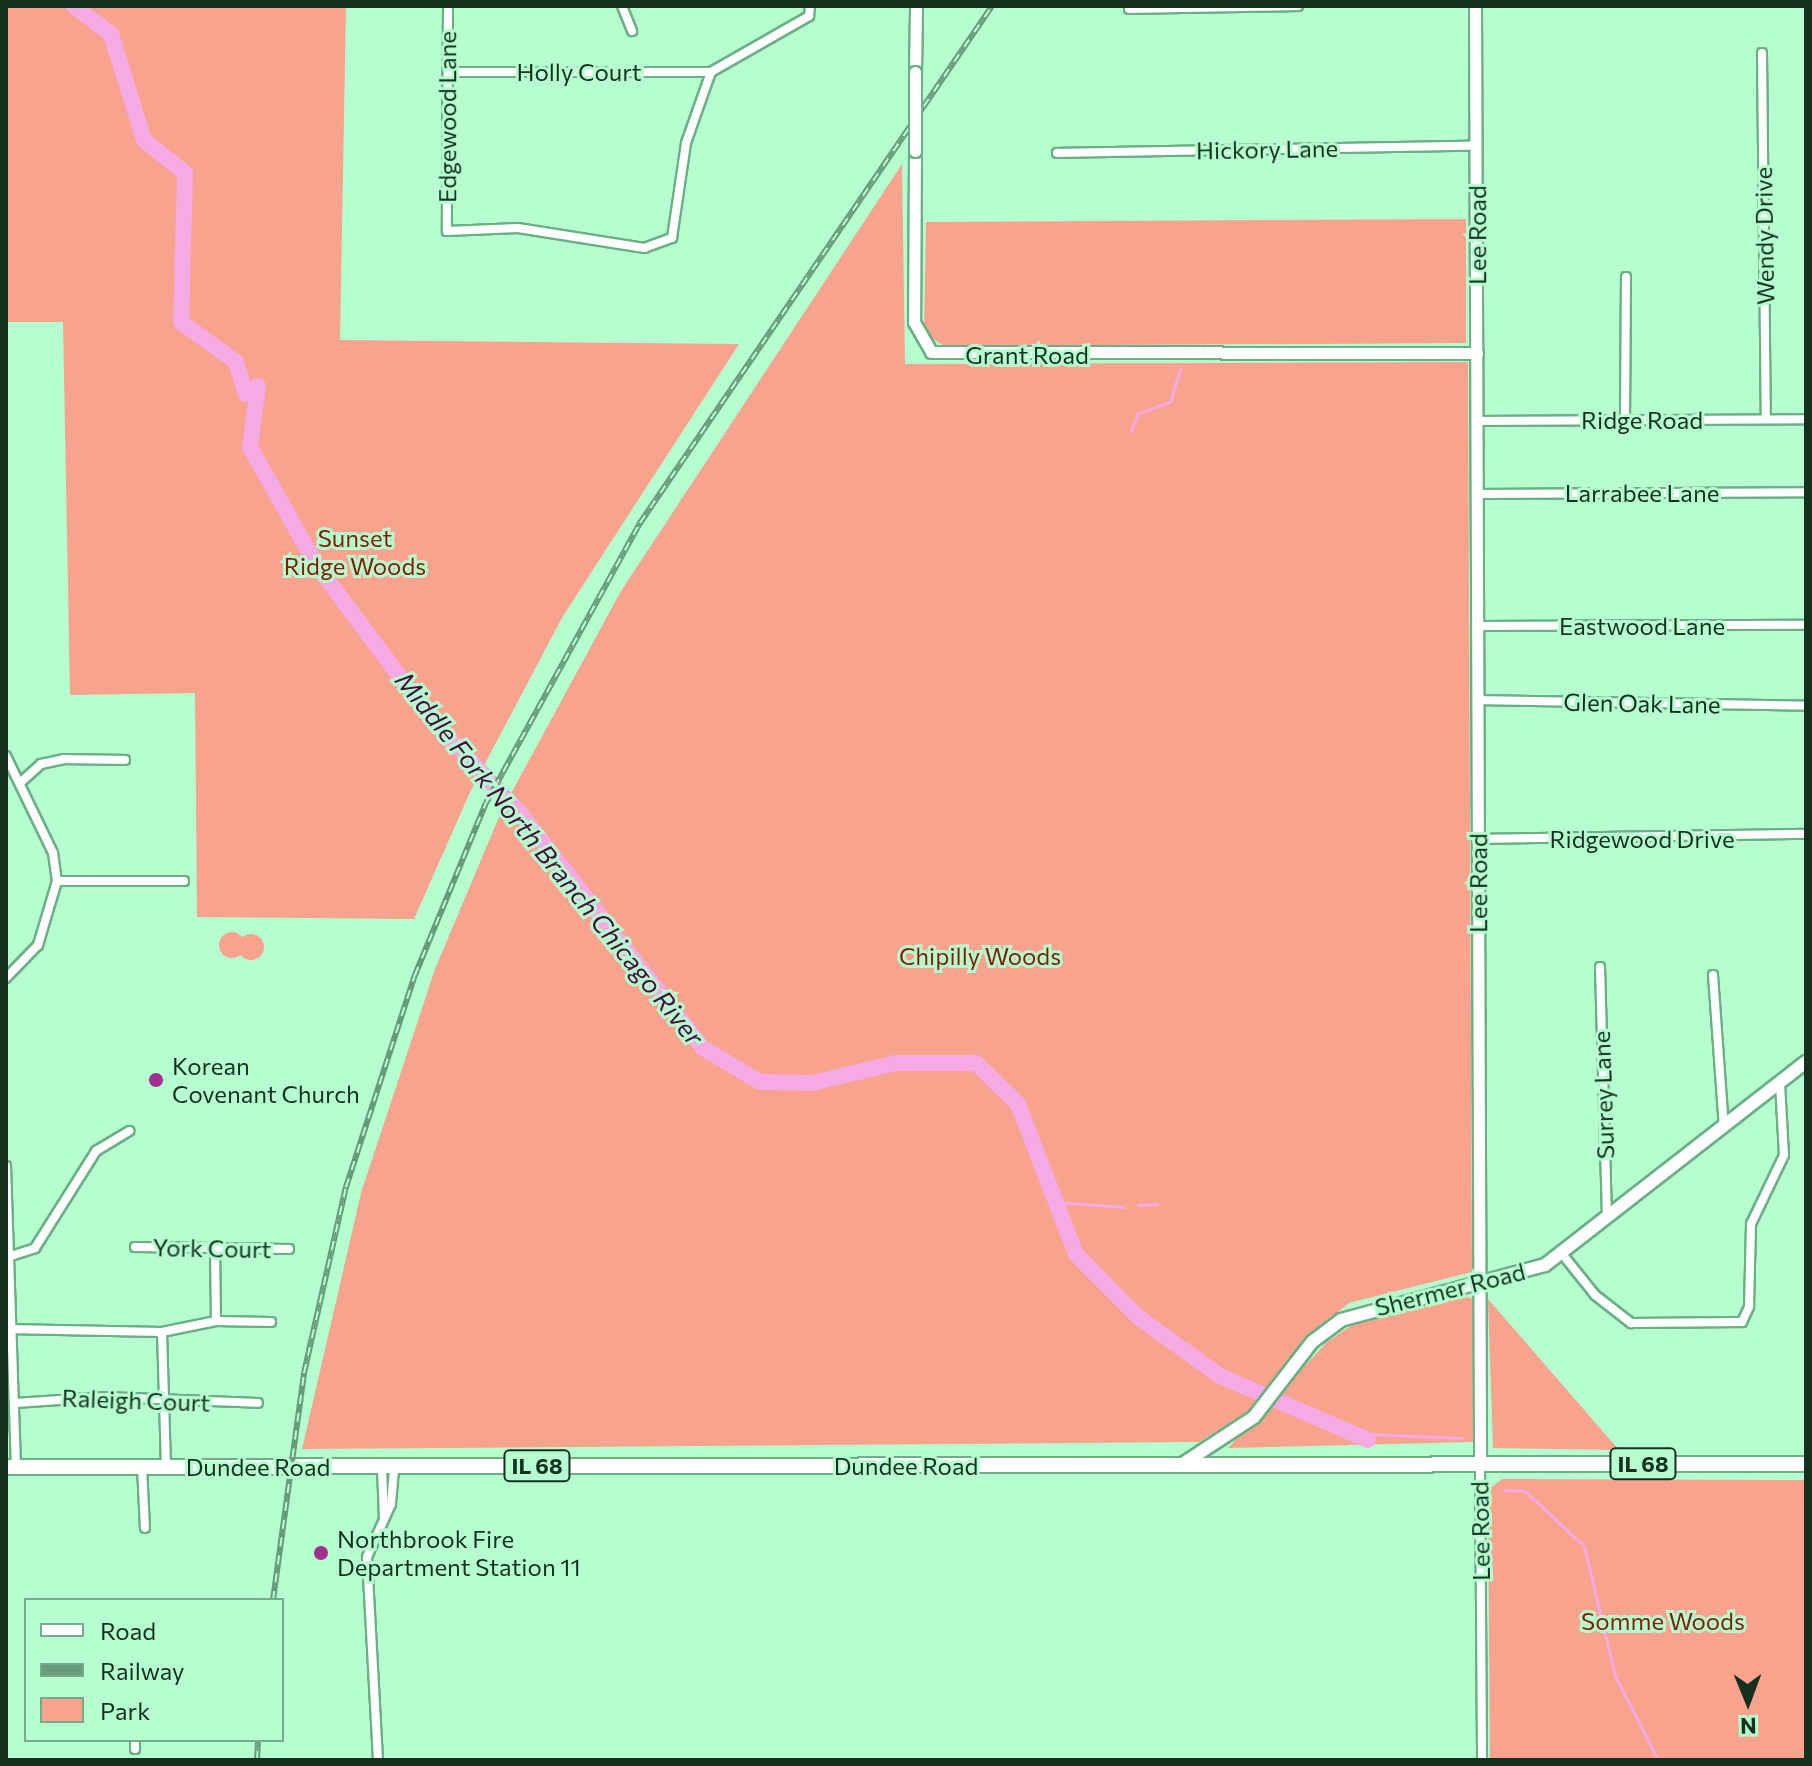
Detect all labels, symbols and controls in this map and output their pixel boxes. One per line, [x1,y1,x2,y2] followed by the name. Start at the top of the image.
[433,31,461,203] street label: Edgewood Lane
[516,58,642,86] street label: Holly Court
[1196,133,1338,165] street label: Hickory Lane
[1748,167,1780,305] street label: Wendy Drive
[1463,185,1491,285] street label: Lee Road
[965,341,1089,369] street label: Grant Road
[1581,406,1703,434] street label: Ridge Road
[1565,479,1719,507] street label: Larrabee Lane
[284,524,426,580] park label: Sunset Ridge Woods
[1559,612,1725,640] street label: Eastwood Lane
[389,665,711,1051] water label: Middle Fork North Branch Chicago River
[1563,687,1721,719] street label: Glen Oak Lane
[1549,825,1735,853] street label: Ridgewood Drive
[1464,833,1492,933] street label: Lee Road
[899,942,1061,970] park label: Chipilly Woods
[1586,1030,1620,1160] street label: Surrey Lane
[172,1052,360,1108] place label: Korean Covenant Church
[147,1071,165,1089] marker: Korean Covenant Church
[152,1233,272,1263] street label: York Court
[1372,1256,1528,1322] street label: Shermer Road
[61,1383,211,1417] street label: Raleigh Court
[1609,1446,1677,1482] road number: IL 68
[503,1448,571,1484] road number: IL 68
[834,1452,978,1480] street label: Dundee Road
[186,1453,330,1481] street label: Dundee Road
[1465,1481,1495,1581] street label: Lee Road
[337,1525,581,1581] place label: Northbrook Fire Department Station 11
[312,1544,330,1562] marker: Northbrook Fire Department Station 11
[24,1598,284,1742] legend
[1581,1607,1745,1635] park label: Somme Woods
[100,1616,156,1645] text: Road
[100,1656,185,1685] text: Railway
[1708,1662,1788,1742] north arrow
[100,1696,150,1725] text: Park
[1740,1713,1757,1740] text: N

